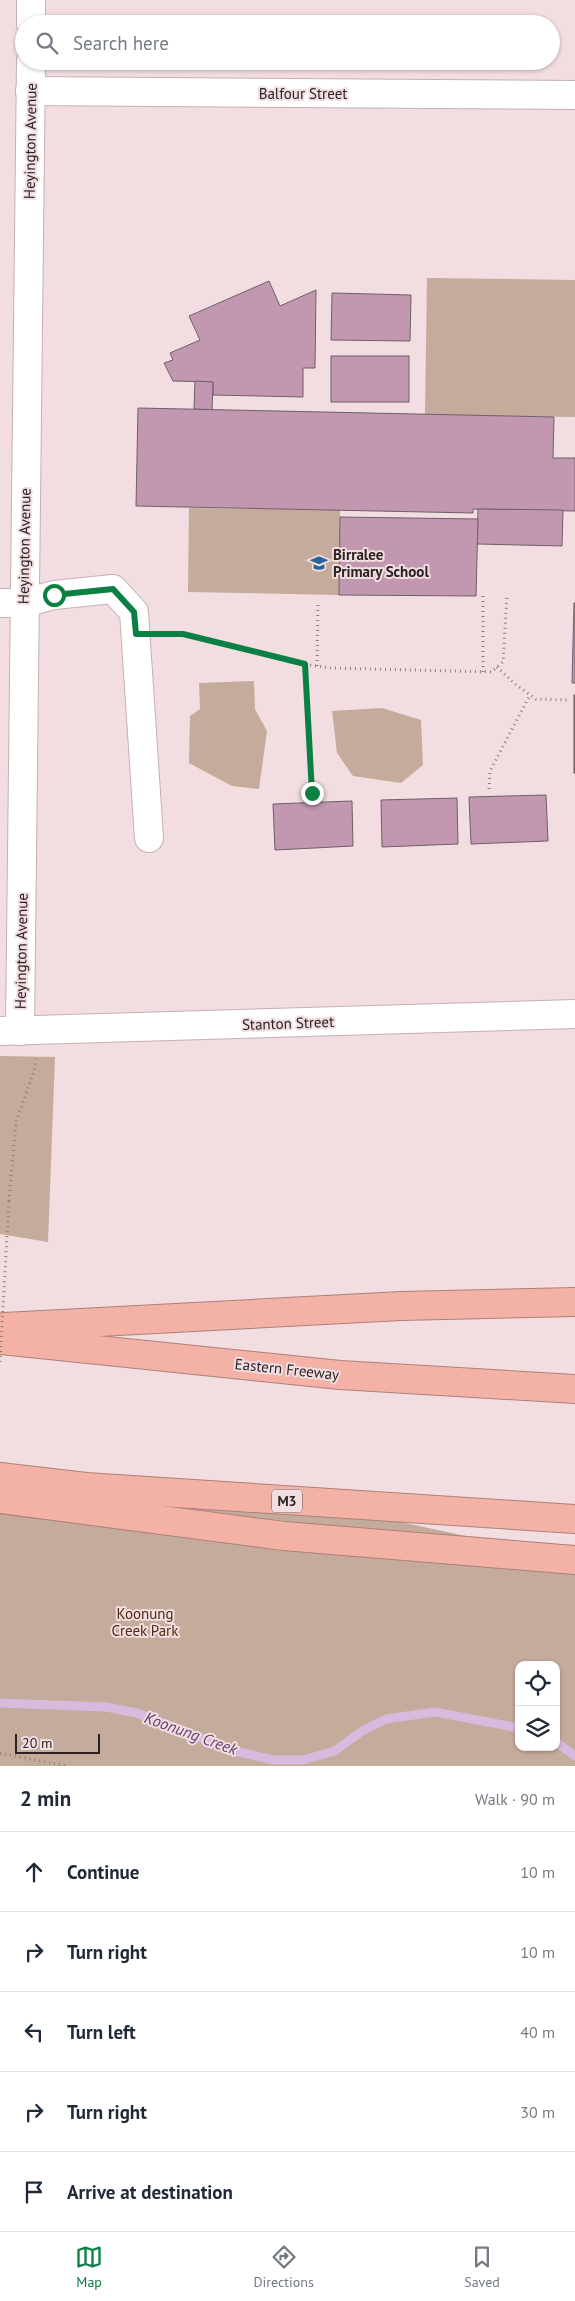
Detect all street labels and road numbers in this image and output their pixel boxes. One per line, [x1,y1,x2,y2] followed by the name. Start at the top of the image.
[19,83,41,199] street label: Heyington Avenue
[259,84,347,103] street label: Balfour Street
[13,488,35,604] street label: Heyington Avenue
[10,893,32,1009] street label: Heyington Avenue
[242,1012,334,1034] street label: Stanton Street
[234,1354,340,1384] street label: Eastern Freeway
[272,1490,302,1512] road number: M3

